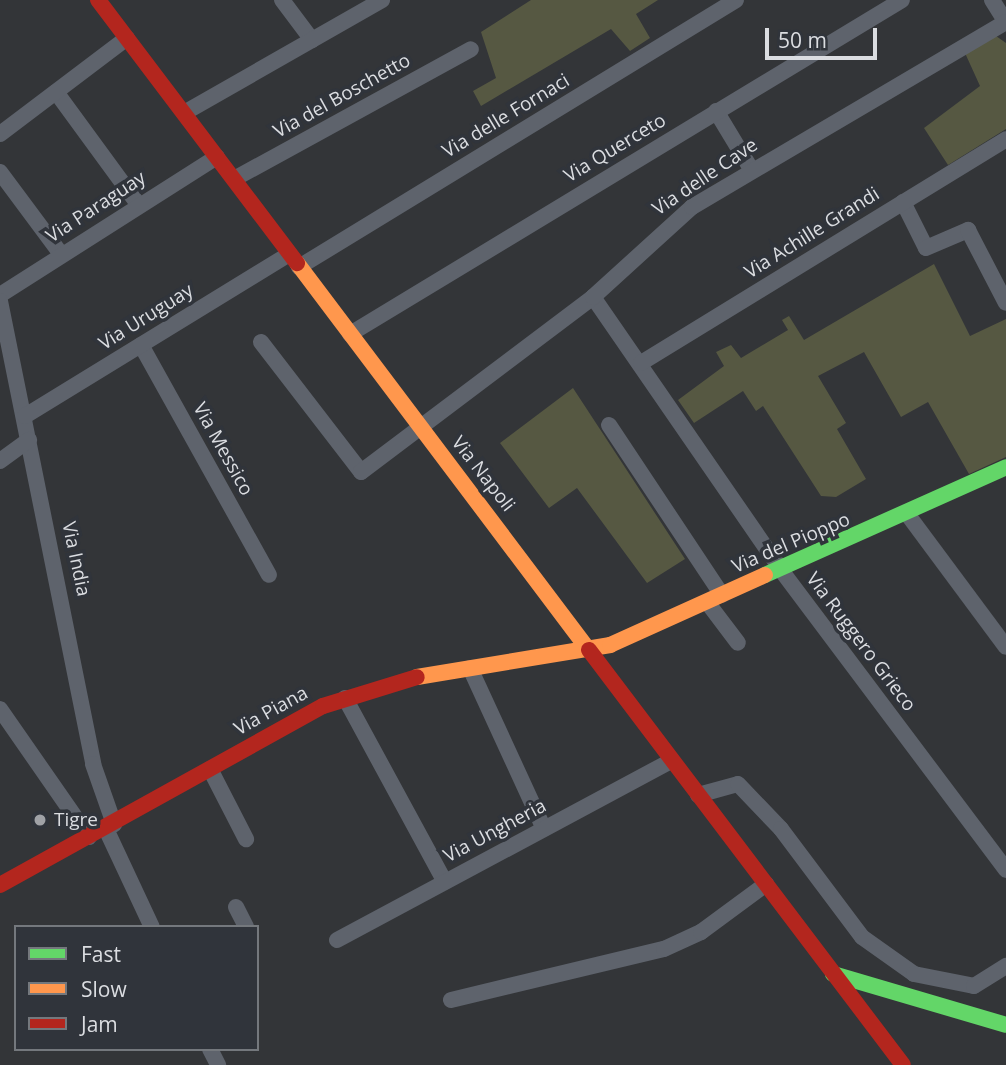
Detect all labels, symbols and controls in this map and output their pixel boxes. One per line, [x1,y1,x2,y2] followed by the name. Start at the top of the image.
[768,14,880,58] scale bar
[778,26,827,54] text: 50 m
[270,49,414,143] street label: Via del Boschetto
[438,69,574,163] street label: Via delle Fornaci
[560,109,670,187] street label: Via Querceto
[648,133,762,221] street label: Via delle Cave
[42,166,150,248] street label: Via Paraguay
[740,182,884,284] street label: Via Achille Grandi
[95,279,197,355] street label: Via Uruguay
[188,399,258,499] street label: Via Messico
[447,432,519,516] street label: Via Napoli
[729,508,853,578] street label: Via del Pioppo
[57,520,95,598] street label: Via India
[801,568,921,716] street label: Via Ruggero Grieco
[230,681,312,741] street label: Via Piana
[440,794,550,868] street label: Via Ungheria
[54,809,98,831] place label: Tigre
[32,812,48,828] marker: Tigre
[14,925,259,1051] legend
[81,940,121,968] text: Fast
[81,975,127,1003] text: Slow
[81,1010,118,1038] text: Jam

